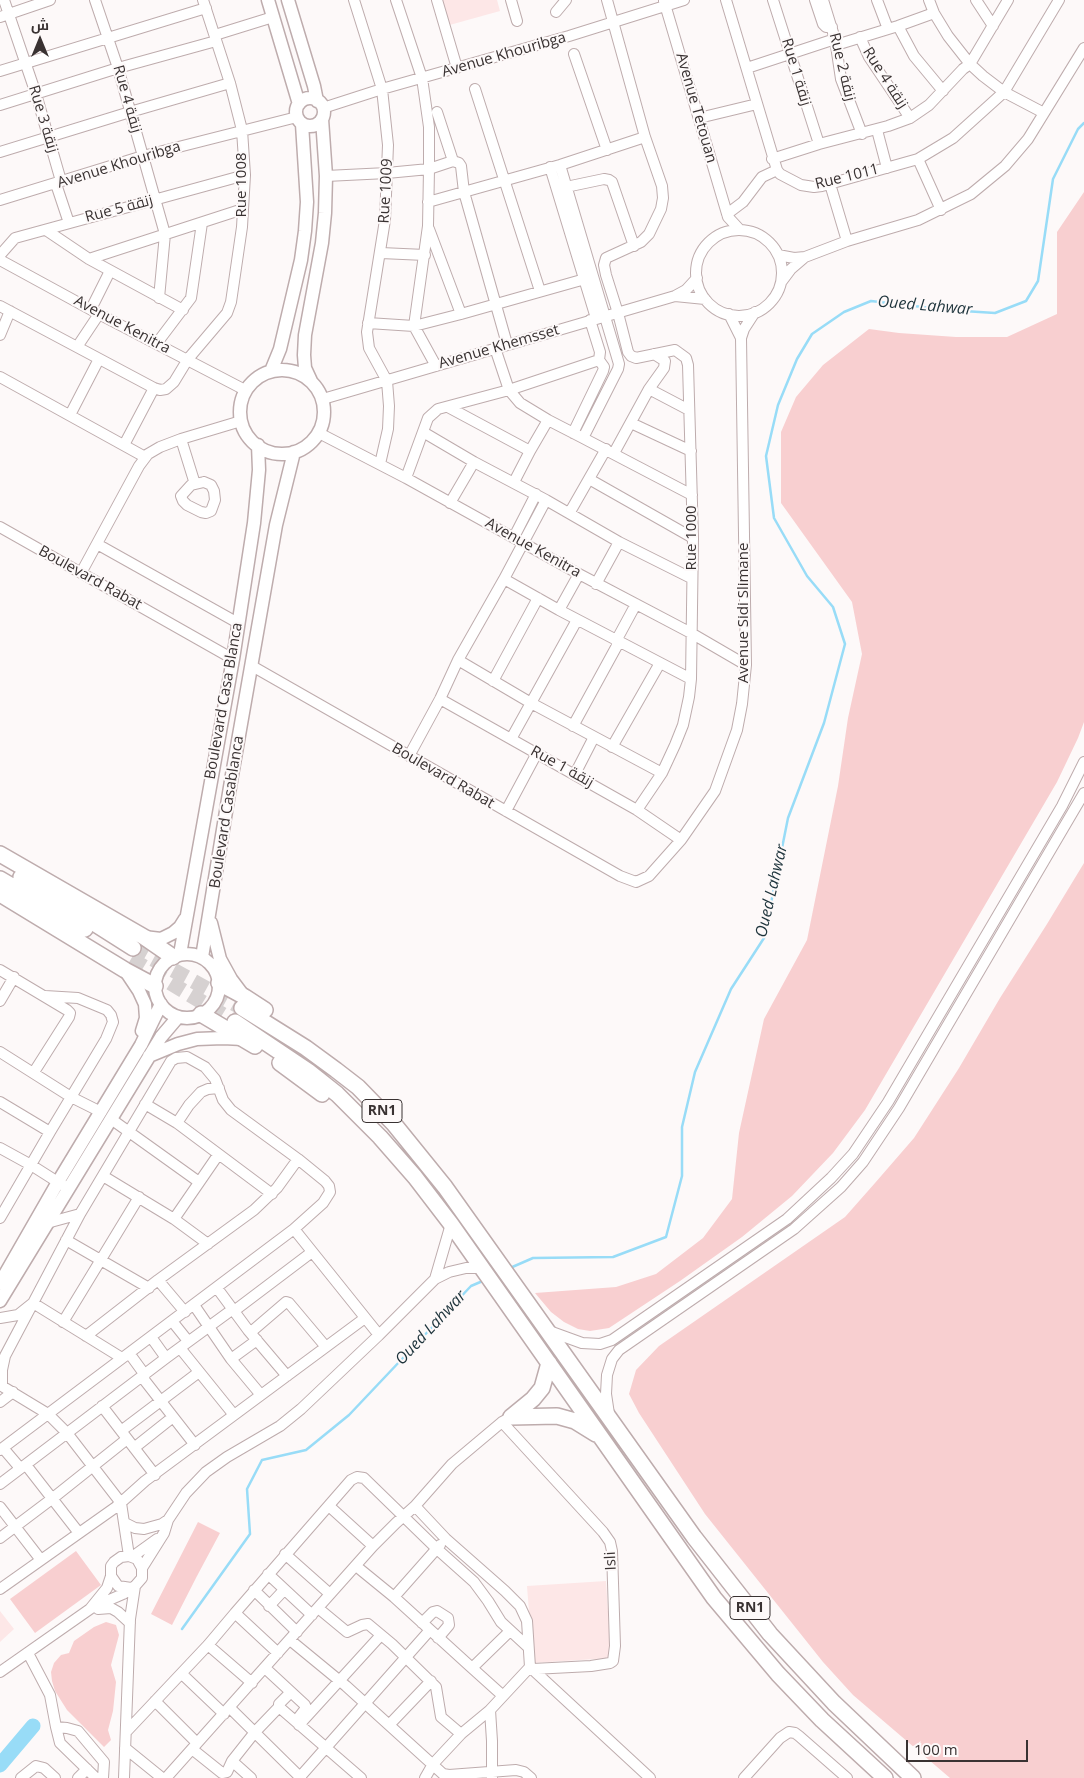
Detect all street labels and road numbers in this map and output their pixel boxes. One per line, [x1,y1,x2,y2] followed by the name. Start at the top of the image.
[440,29,568,81] street label: Avenue Khouribga
[825,31,859,103] street label: Rue 2 زنقة
[777,36,815,108] street label: Rue 1 زنقة
[859,44,911,112] street label: Rue 4 زنقة
[672,51,720,165] street label: Avenue Tetouan
[109,63,145,135] street label: Rue 4 زنقة
[24,83,62,155] street label: Rue 3 زنقة
[55,138,183,192] street label: Avenue Khouribga
[233,152,251,218] street label: Rue 1008
[375,158,397,224] street label: Rue 1009
[813,160,881,194] street label: Rue 1011
[83,191,155,227] street label: Rue 5 زنقة
[71,292,173,358] street label: Avenue Kenitra
[436,321,562,373] street label: Avenue Khemsset
[683,505,701,571] street label: Rue 1000
[482,514,584,582] street label: Avenue Kenitra
[35,542,145,614] street label: Boulevard Rabat
[735,543,753,683] street label: Avenue Sidi Slimane
[201,621,247,781] street label: Boulevard Casa Blanca
[206,734,248,890] street label: Boulevard Casablanca
[388,739,498,813] street label: Boulevard Rabat
[527,742,597,792] street label: Rue 1 زنقة
[362,1100,402,1122] road number: RN1
[602,1551,620,1571] street label: Isli
[730,1596,770,1620] road number: RN1

